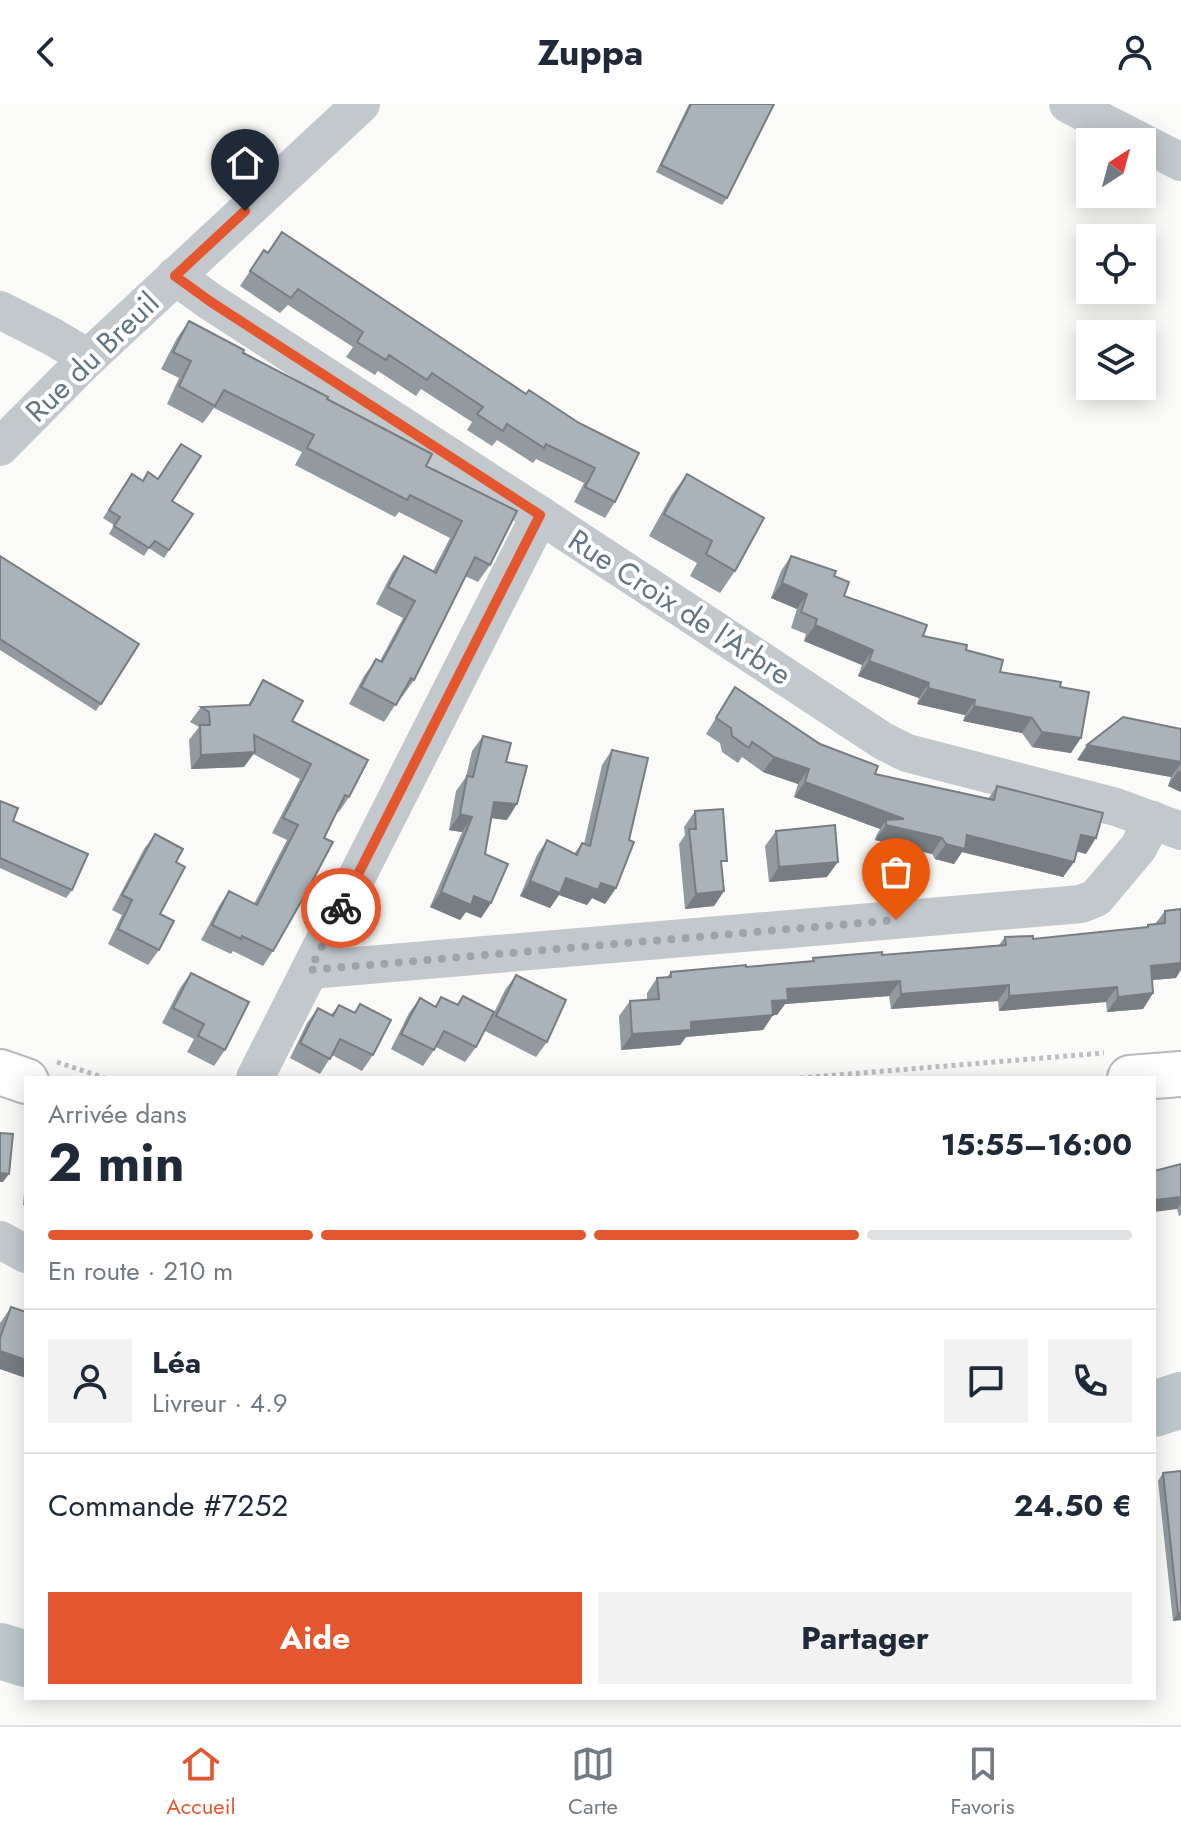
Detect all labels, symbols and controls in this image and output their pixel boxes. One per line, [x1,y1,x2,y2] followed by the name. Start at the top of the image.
[538,26,643,78] text: Zuppa
[24,30,68,74] icon: back
[1113,30,1157,74] icon: person
[1076,128,1156,208] north arrow
[1076,128,1156,400] map controls
[211,129,279,211] pin
[223,141,267,185] icon: home
[1076,224,1156,304] button: locate
[15,282,169,432] street label: Rue du Breuil
[1076,320,1156,400] button: layers
[560,519,800,695] street label: Rue Croix de l'Arbre
[862,838,930,920] pin
[874,850,918,894] icon: bag
[301,868,381,948] courier
[319,886,363,930] icon: bike
[48,1095,187,1133] text: Arrivée dans
[941,1123,1132,1166] text: 15:55–16:00
[48,1125,185,1201] text: 2 min
[48,1252,233,1290] text: En route · 210 m
[48,1339,132,1423] button: person
[944,1339,1028,1423] button: chat
[1048,1339,1132,1423] button: phone
[152,1341,201,1384] text: Léa
[152,1384,288,1422] text: Livreur · 4.9
[48,1484,288,1527] text: Commande #7252
[1014,1484,1132,1527] text: 24.50 €
[48,1592,582,1684] button: Aide
[598,1592,1132,1684] button: Partager
[166,1742,235,1822] tab: Accueil
[568,1742,618,1822] tab: Carte
[950,1742,1015,1822] tab: Favoris

